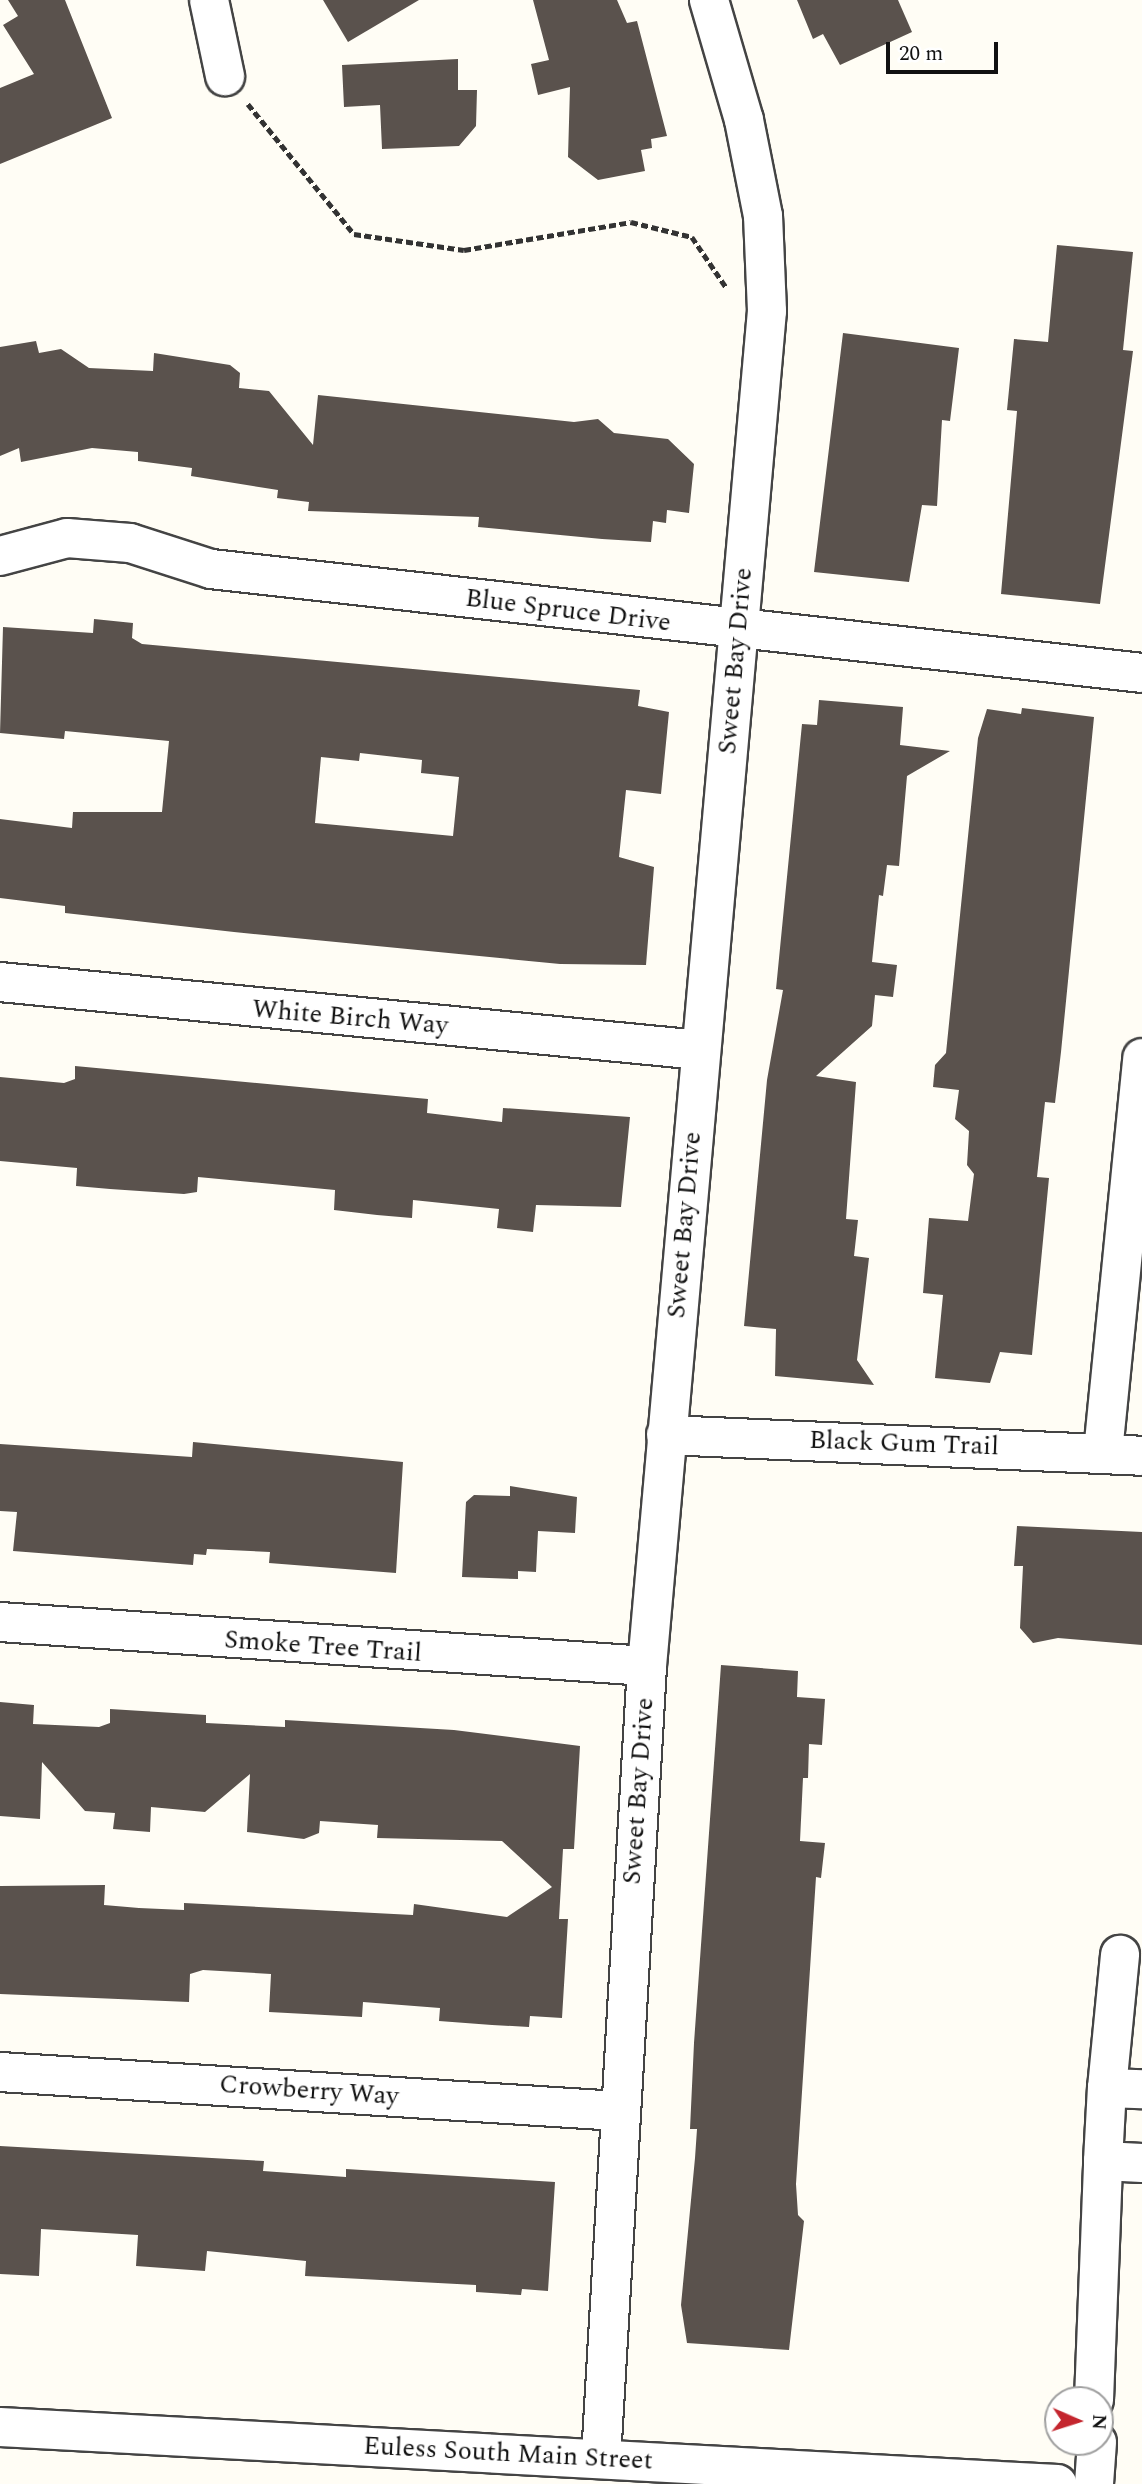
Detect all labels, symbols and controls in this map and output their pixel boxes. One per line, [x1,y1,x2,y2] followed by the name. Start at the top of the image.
[890,28,1002,72] scale bar
[899,38,943,70] text: 20 m
[712,566,760,756] street label: Sweet Bay Drive
[463,583,673,639] street label: Blue Spruce Drive
[251,994,449,1042] street label: White Birch Way
[661,1130,709,1320] street label: Sweet Bay Drive
[809,1425,999,1463] street label: Black Gum Trail
[223,1625,423,1669] street label: Smoke Tree Trail
[617,1697,661,1885] street label: Sweet Bay Drive
[218,2069,400,2113] street label: Crowberry Way
[1044,2386,1114,2456] north arrow
[1084,2414,1113,2431] text: N
[362,2431,654,2477] street label: Euless South Main Street

